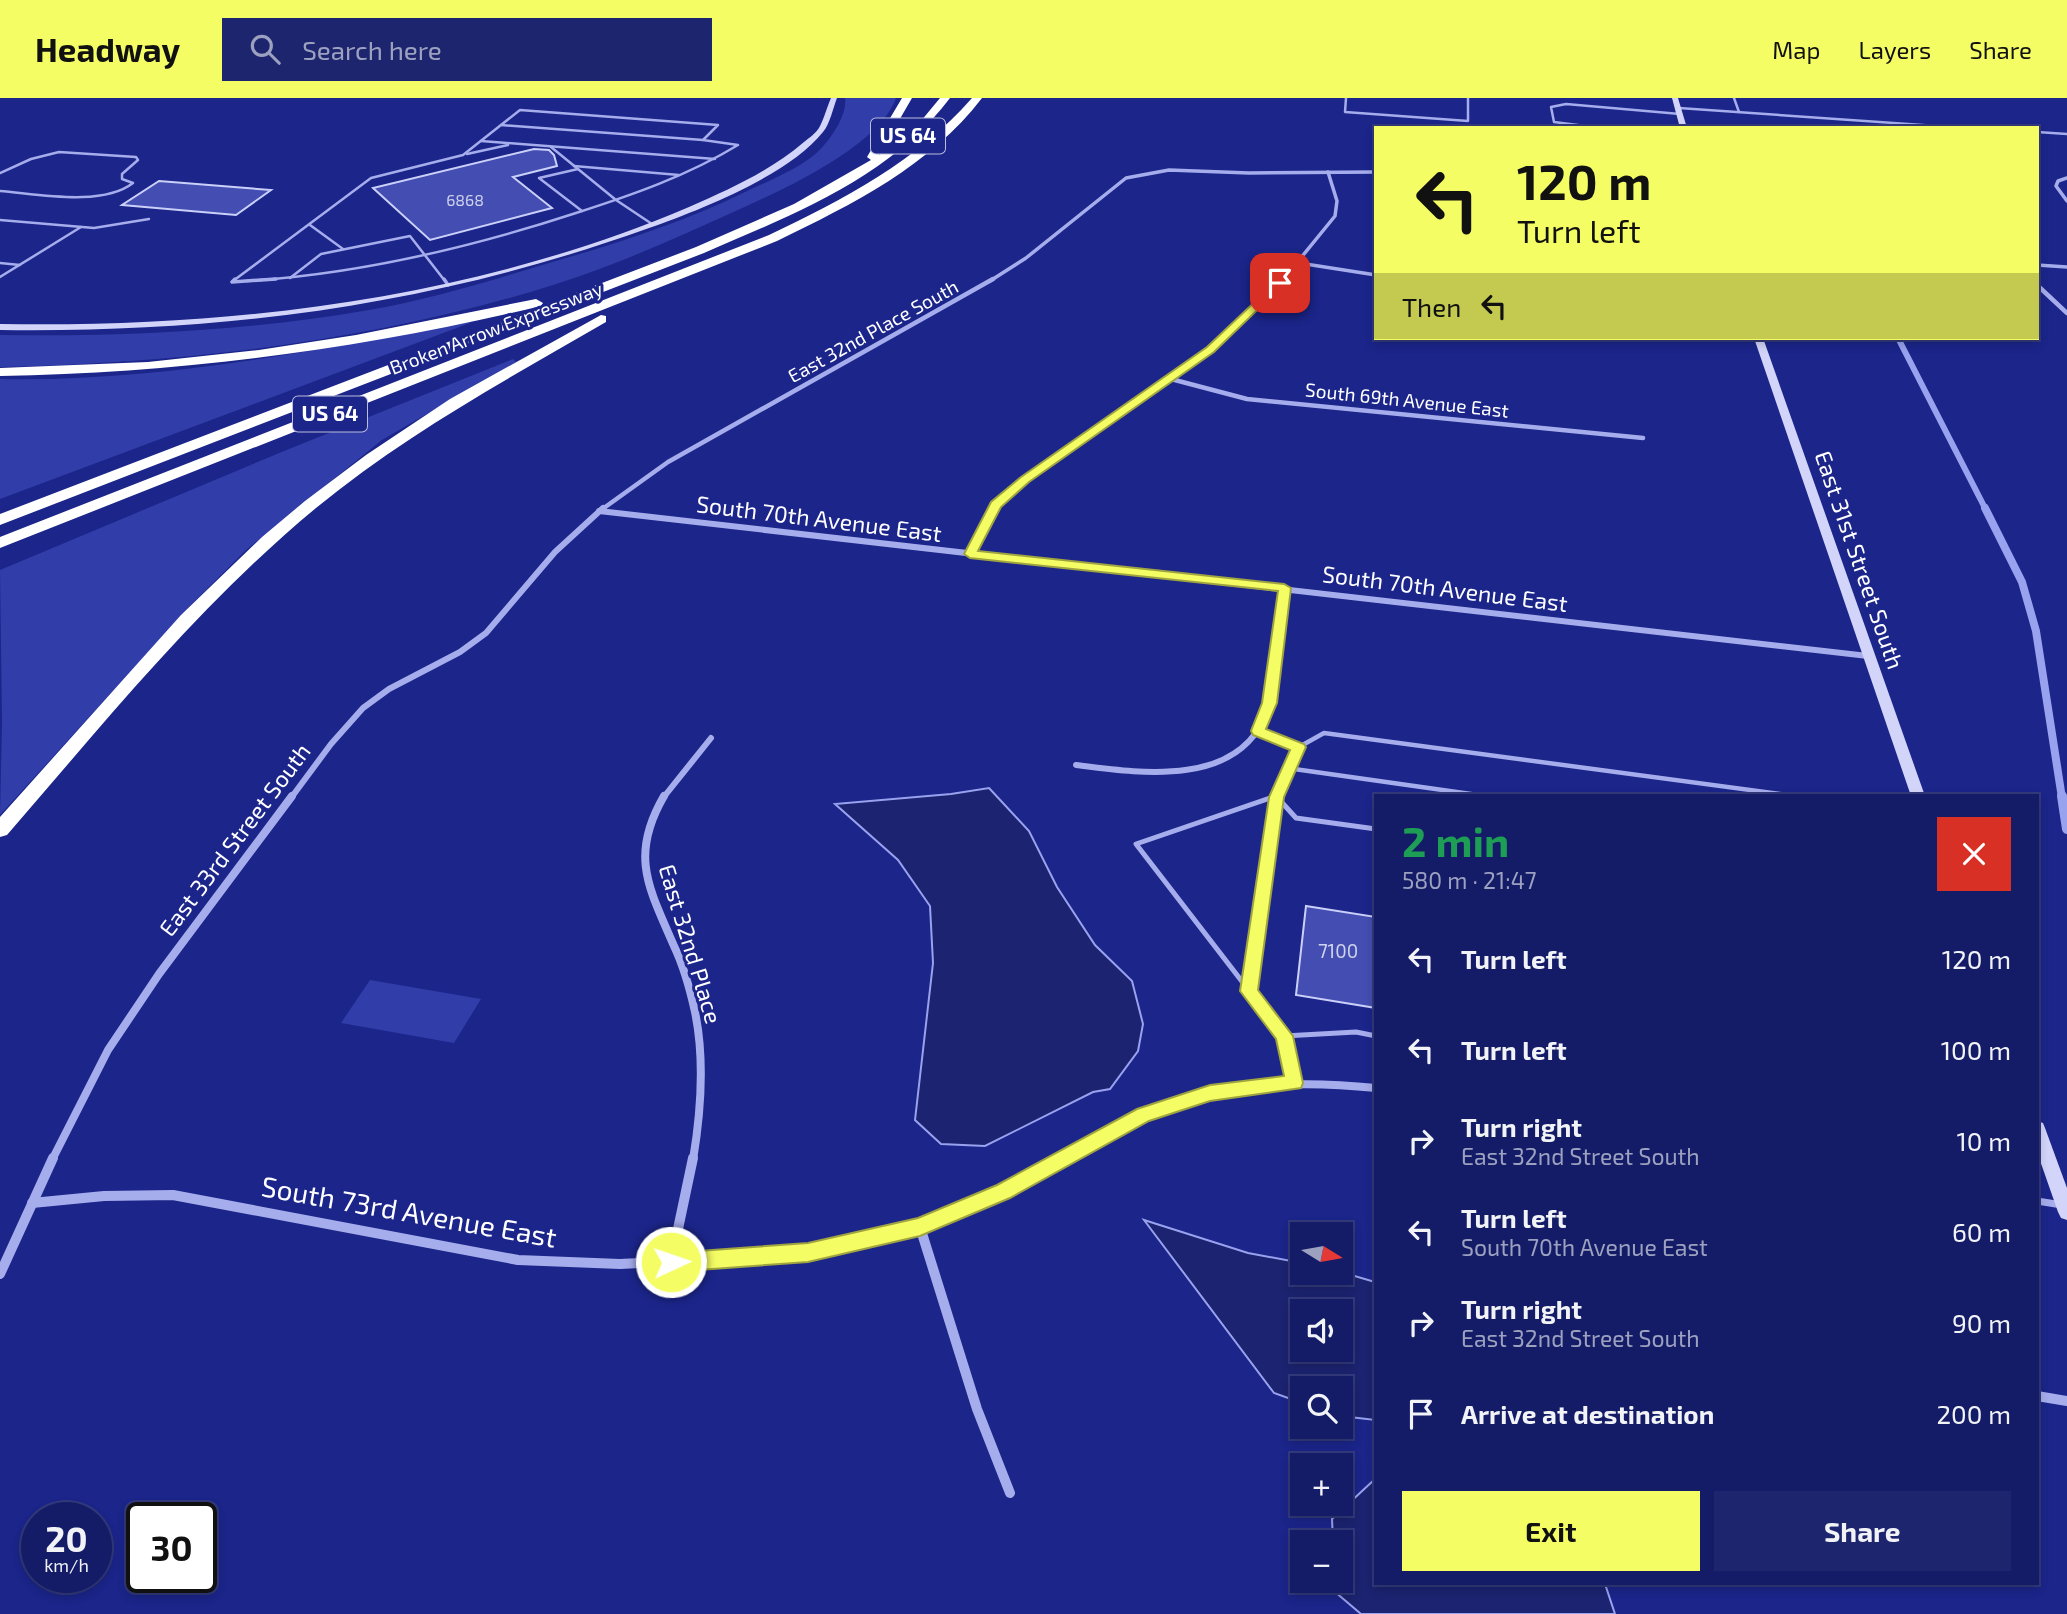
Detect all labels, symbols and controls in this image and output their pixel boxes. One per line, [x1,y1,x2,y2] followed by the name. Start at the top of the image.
[222,18,712,81] search box
[35,29,180,69] text: Headway
[246,30,284,68] icon: search
[302,34,442,65] text: Search here
[1772,35,1820,64] text: Map
[1858,35,1931,64] text: Layers
[1969,35,2032,64] text: Share
[871,118,945,154] road number: US 64
[1517,151,1651,210] text: 120 m
[1402,154,1493,245] icon: left
[446,190,484,209] house number: 6868
[1517,211,1641,249] text: Turn left
[1250,253,1310,313] pin
[1261,264,1299,302] icon: arrive
[784,274,962,387] street label: East 32nd Place South
[386,276,605,379] street label: Broken Arrow Expressway
[1475,287,1513,325] icon: left
[1402,291,1461,322] text: Then
[1304,377,1510,422] street label: South 69th Avenue East
[293,396,367,432] road number: US 64
[1809,447,1910,672] street label: East 31st Street South
[695,489,944,547] street label: South 70th Avenue East
[1321,559,1570,617] street label: South 70th Avenue East
[153,737,316,941] street label: East 33rd Street South
[1402,815,1509,865] text: 2 min
[1937,817,2011,891] button: close
[653,861,728,1027] street label: East 32nd Place
[1402,866,1537,894] text: 580 m · 21:47
[1318,939,1358,962] house number: 7100
[1402,940,1440,978] icon: left
[1461,943,1567,974] text: Turn left
[1942,943,2011,974] text: 120 m
[1402,1031,1440,1069] icon: left
[1461,1034,1567,1065] text: Turn left
[1941,1034,2011,1065] text: 100 m
[1461,1111,1582,1142] text: Turn right
[1402,1122,1440,1160] icon: right
[1956,1125,2011,1156] text: 10 m
[1461,1142,1700,1170] text: East 32nd Street South
[259,1168,559,1254] street label: South 73rd Avenue East
[1461,1202,1567,1233] text: Turn left
[1402,1213,1440,1251] icon: left
[1952,1216,2011,1247] text: 60 m
[1290,1222,1353,1284] north arrow
[1290,1222,1353,1593] map controls
[634,1225,708,1299] position arrow
[1461,1233,1708,1261] text: South 70th Avenue East
[1461,1293,1582,1324] text: Turn right
[1290,1299,1353,1362] button: sound
[1402,1304,1440,1342] icon: right
[1952,1307,2011,1338] text: 90 m
[1461,1324,1700,1352] text: East 32nd Street South
[1290,1376,1353,1439] button: search
[1402,1395,1440,1433] icon: arrive
[1461,1398,1714,1429] text: Arrive at destination
[1936,1398,2011,1429] text: 200 m
[1290,1453,1353,1516] button: +
[1402,1491,1700,1571] button: Exit
[1714,1491,2011,1571] button: Share
[126,1502,217,1593] speed limit sign: 30
[45,1517,88,1559] text: 20
[1290,1530,1353,1593] button: −
[44,1554,89,1576] text: km/h

